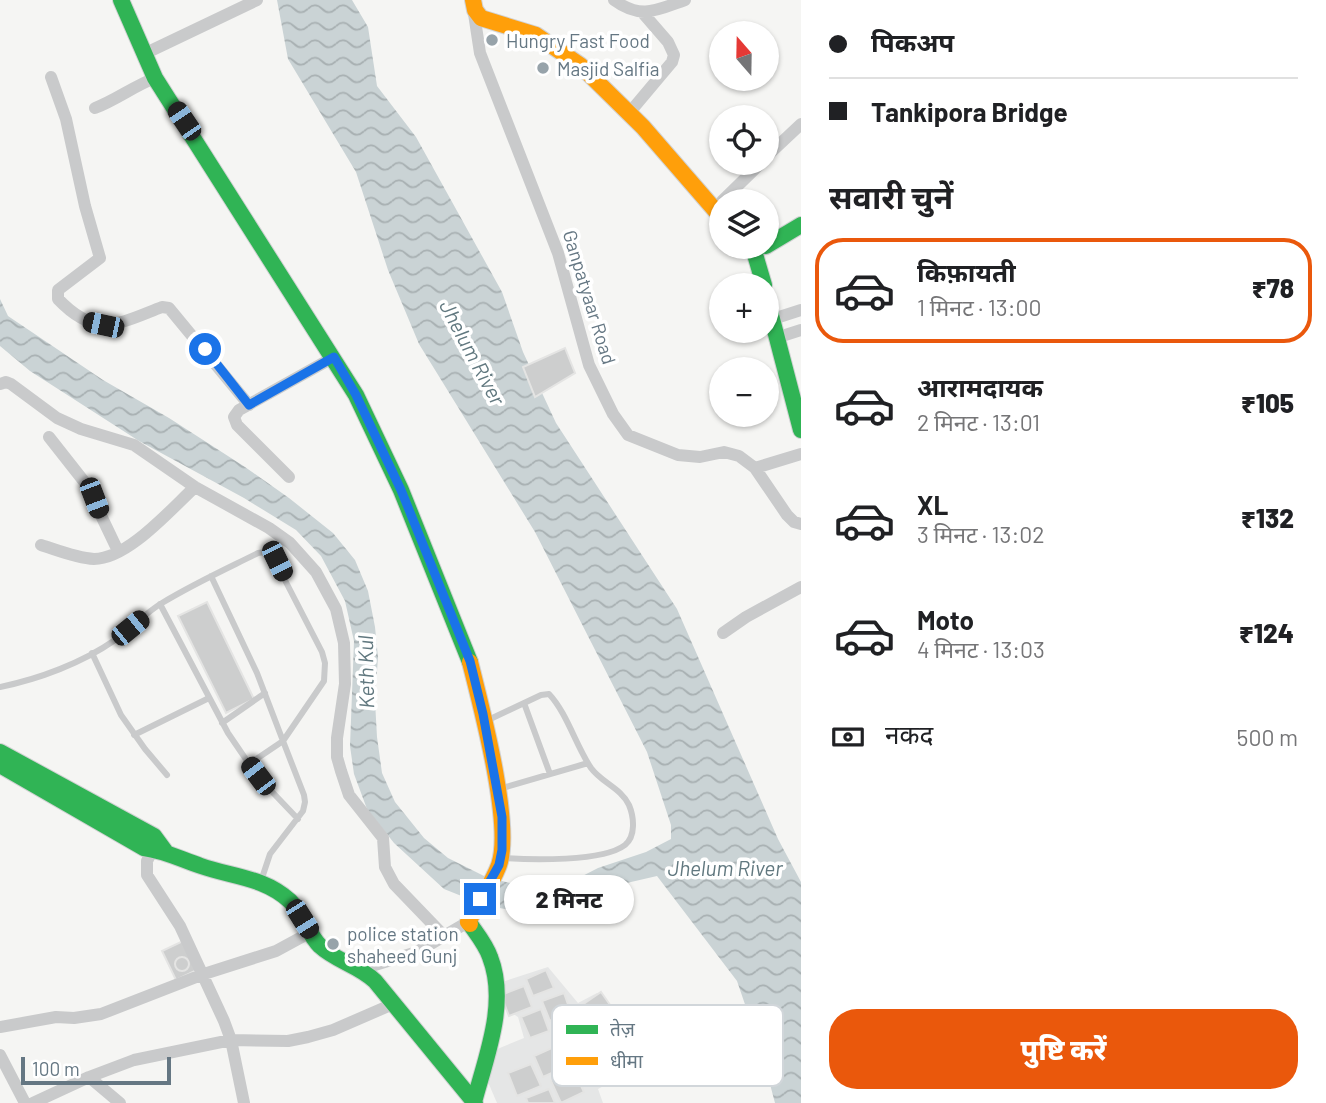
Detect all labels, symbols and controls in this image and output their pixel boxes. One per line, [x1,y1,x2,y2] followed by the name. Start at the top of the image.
[709,21,779,91] north arrow
[709,21,779,427] map controls
[871,26,954,57] text: पिकअप
[506,29,650,52] place label: Hungry Fast Food
[484,32,500,48] marker: Hungry Fast Food
[557,57,660,80] place label: Masjid Salfia
[535,60,551,76] marker: Masjid Salfia
[871,96,1068,127] text: Tankipora Bridge
[164,98,205,144] car
[709,105,779,175] button: locate
[829,177,953,215] text: सवारी चुनें
[709,189,779,259] button: layers
[559,227,621,367] street label: Ganpatyaar Road
[917,256,1016,287] text: किफ़ायती
[833,259,896,322] icon: car
[1252,272,1294,303] text: ₹78
[709,273,779,343] button: +
[917,293,1041,321] text: 1 मिनट · 13:00
[435,295,511,409] water label: Jhelum River
[81,310,126,340] car
[189,333,221,365] route start
[709,357,779,427] button: −
[917,371,1043,402] text: आरामदायक
[833,374,896,437] icon: car
[1241,387,1294,418] text: ₹105
[917,408,1040,436] text: 2 मिनट · 13:01
[77,475,112,521] car
[833,489,896,552] icon: car
[917,489,948,520] text: XL
[1241,502,1294,533] text: ₹132
[917,520,1045,548] text: 3 मिनट · 13:02
[259,538,296,584] car
[833,604,896,667] icon: car
[917,604,974,635] text: Moto
[108,607,153,649] car
[1239,617,1294,648] text: ₹124
[352,635,378,709] water label: Keth Kul
[917,635,1045,663] text: 4 मिनट · 13:03
[829,718,867,756] icon: cash
[885,718,933,749] text: नकद
[1237,723,1298,751] text: 500 m
[237,753,280,799] car
[667,855,783,880] water label: Jhelum River
[504,874,634,923] callout: 2 मिनट
[464,883,496,915] route end
[535,885,603,913] text: 2 मिनट
[282,896,323,942] car
[347,922,459,967] place label: police station shaheed Gunj
[325,936,341,952] marker: police station shaheed Gunj
[552,1005,783,1086] legend
[829,1009,1298,1089] button: पुष्टि करें
[610,1017,636,1040] text: तेज़
[610,1049,644,1072] text: धीमा
[21,1054,172,1086] scale bar
[32,1057,80,1080] text: 100 m

